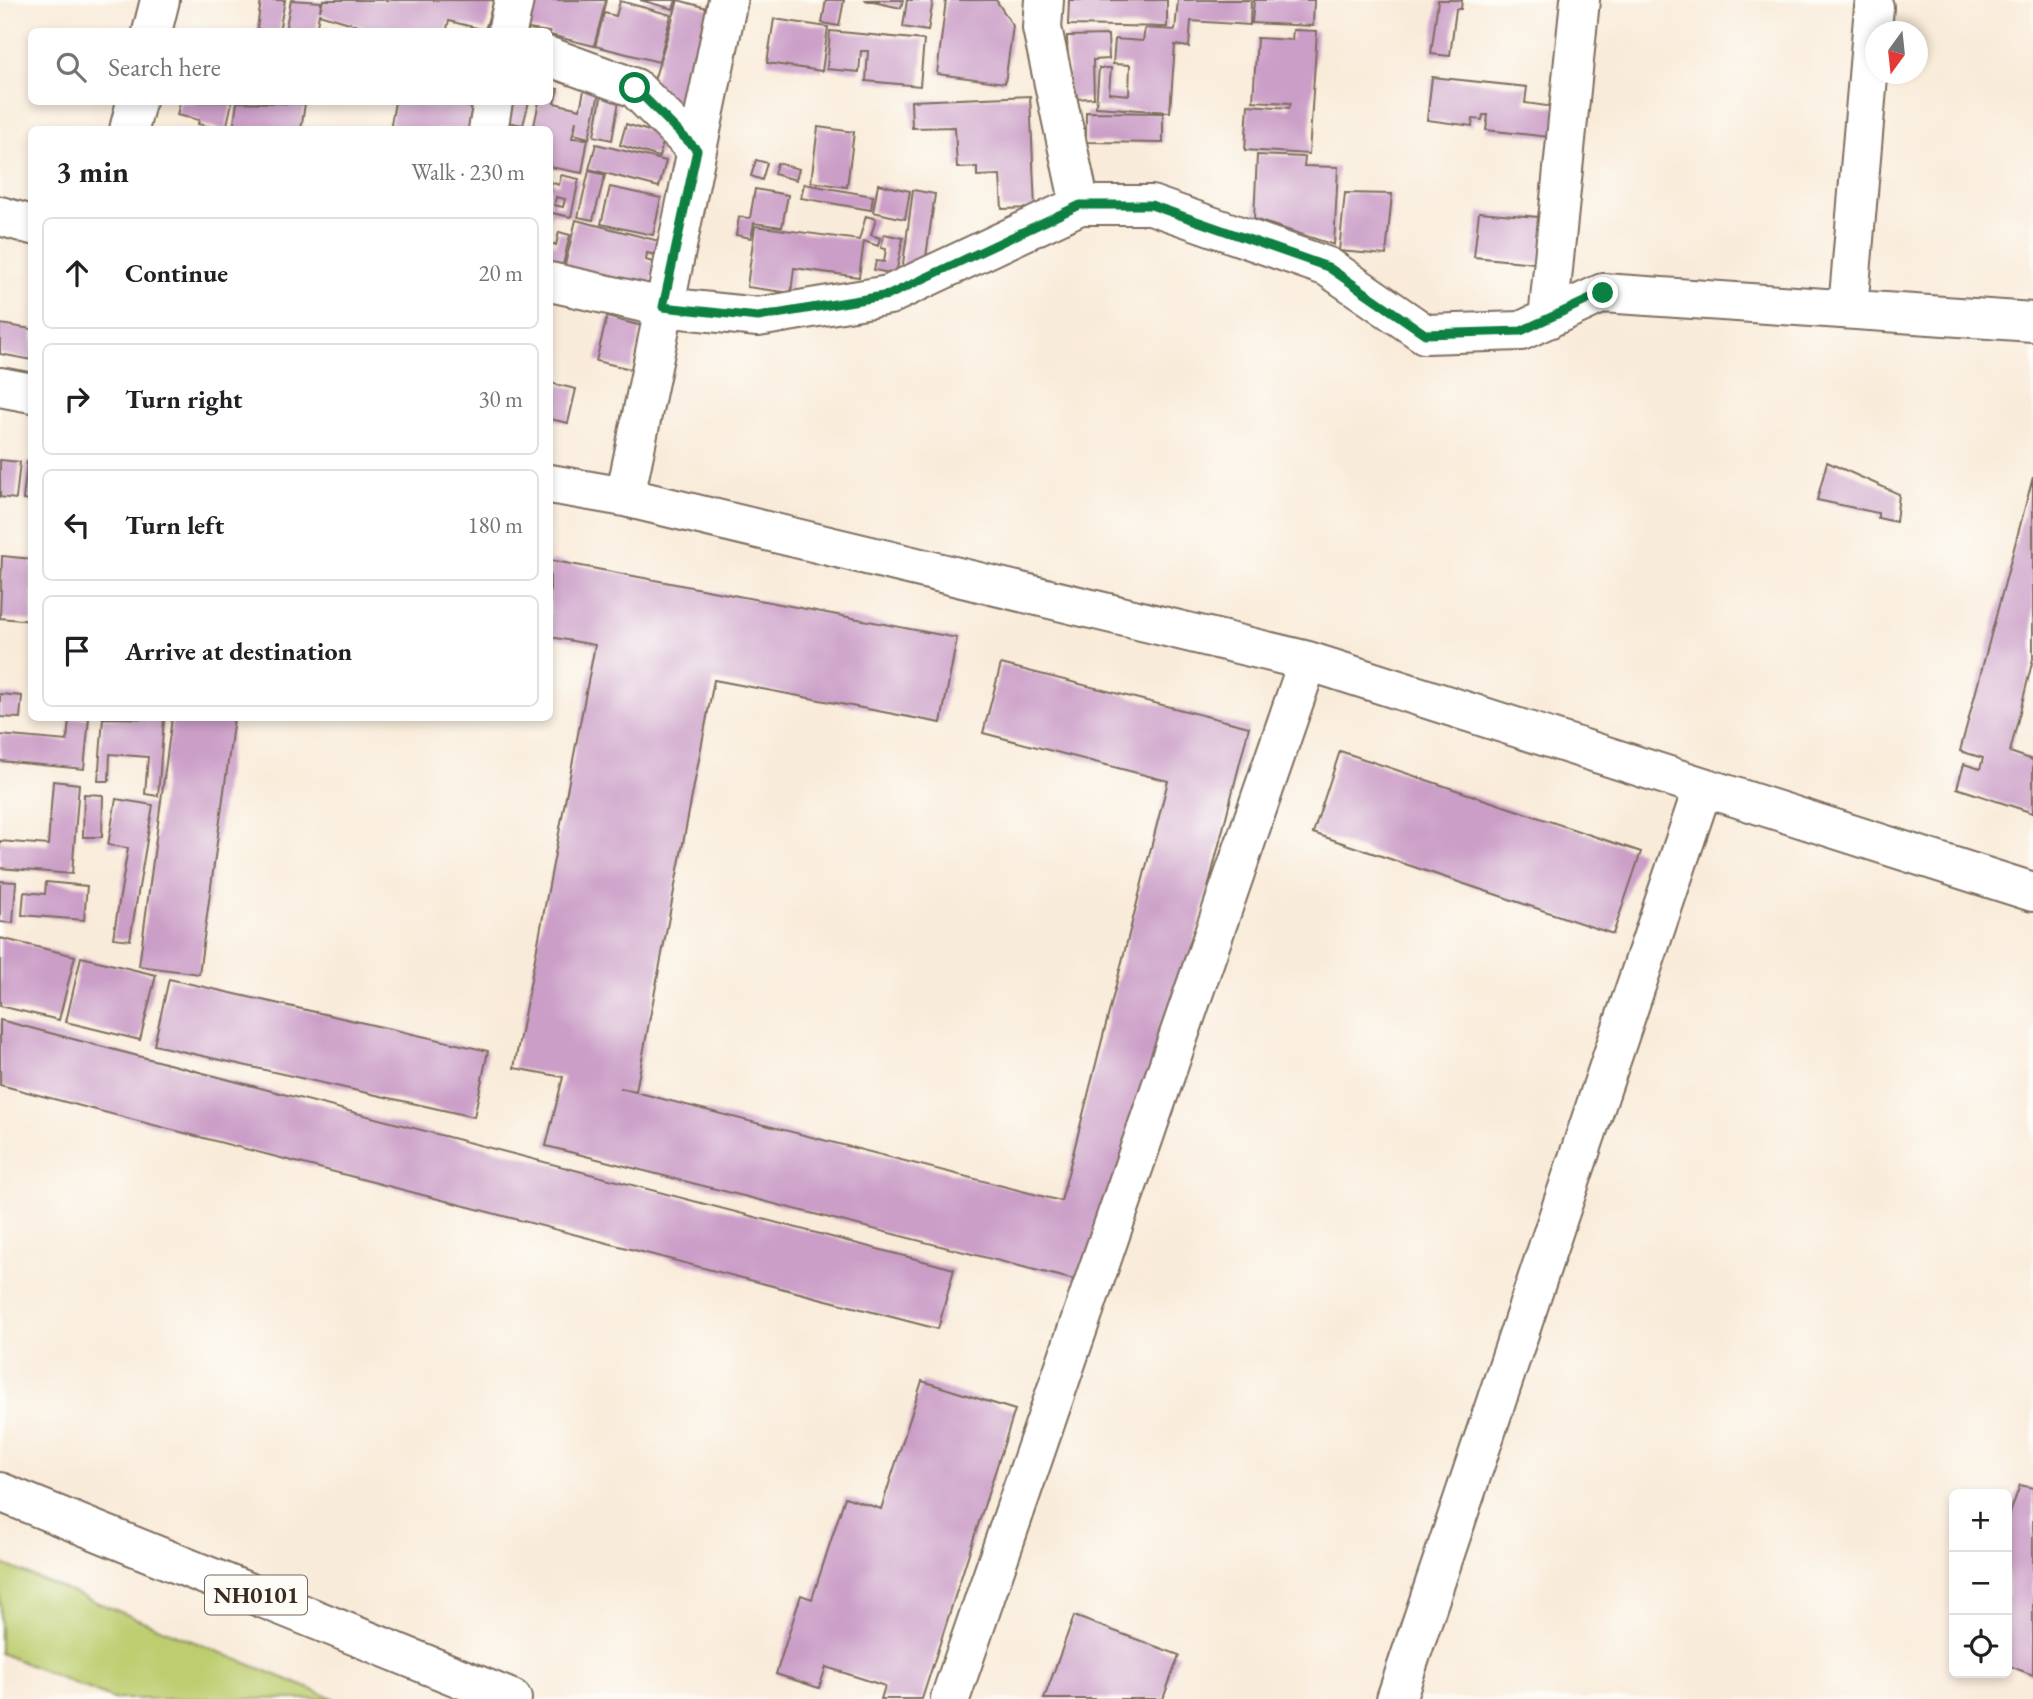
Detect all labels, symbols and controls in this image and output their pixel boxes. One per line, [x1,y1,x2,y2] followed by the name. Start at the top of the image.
[1865,21,1928,84] north arrow
[28,28,553,105] search box
[52,48,90,86] icon: search
[108,50,221,84] text: Search here
[619,72,650,103] route start
[56,152,129,191] text: 3 min
[411,157,525,187] text: Walk · 230 m
[58,254,96,292] icon: ahead
[125,256,228,290] text: Continue
[478,258,523,288] text: 20 m
[1587,277,1618,308] route end
[58,380,96,418] icon: right
[125,382,243,416] text: Turn right
[478,384,523,414] text: 30 m
[58,506,96,544] icon: left
[125,508,224,542] text: Turn left
[467,510,523,540] text: 180 m
[58,632,96,670] icon: arrive
[125,634,352,668] text: Arrive at destination
[1949,1489,2012,1678] map controls
[1949,1489,2012,1552] button: +
[1949,1552,2012,1615] button: −
[205,1576,307,1614] road number: NH0101
[1949,1615,2012,1678] button: locate

